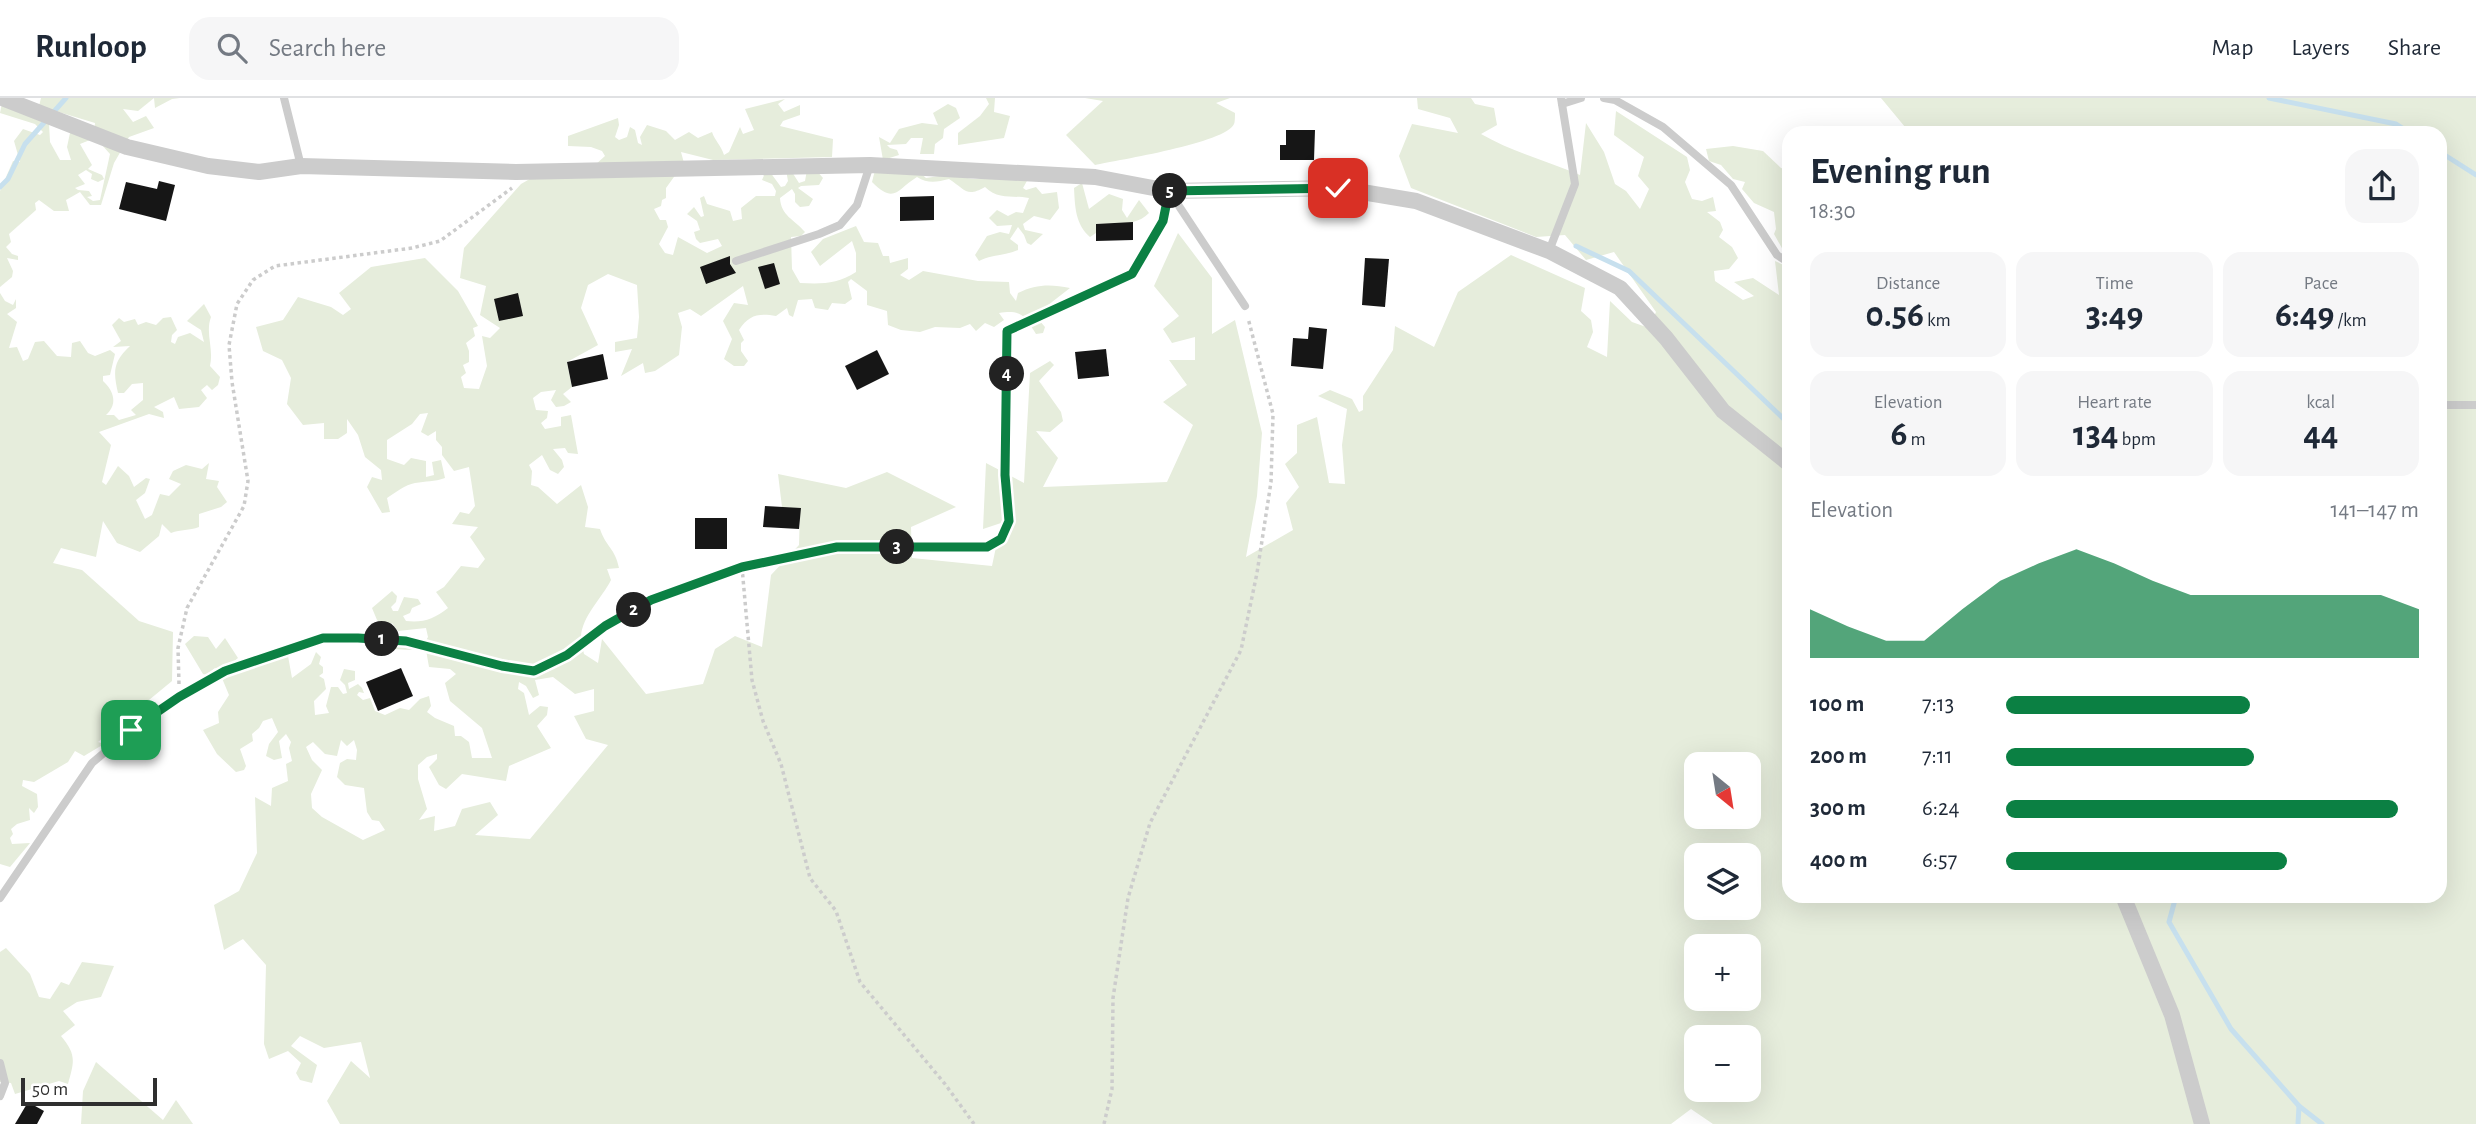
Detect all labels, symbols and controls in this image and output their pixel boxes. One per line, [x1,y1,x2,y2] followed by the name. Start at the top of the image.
[189,17,679,80] search box
[213,29,251,67] icon: search
[35,31,147,64] text: Runloop
[269,35,386,61] text: Search here
[2211,36,2253,60] text: Map
[2291,36,2350,60] text: Layers
[2388,36,2441,60] text: Share
[2345,149,2419,223] button: share
[1810,153,1991,191] text: Evening run
[1308,158,1368,218] pin
[1319,169,1357,207] icon: check
[1152,174,1188,208] pin: 5
[1165,181,1174,200] text: 5
[1810,200,1856,223] text: 18:30
[1876,274,1940,293] text: Distance
[2096,274,2133,293] text: Time
[2304,274,2338,293] text: Pace
[1866,298,1924,333] text: 0.56
[2086,298,2143,333] text: 3:49
[2275,298,2334,333] text: 6:49
[1924,311,1951,330] text: km
[2334,311,2367,330] text: /km
[990,356,1024,392] pin: 4
[1002,364,1011,383] text: 4
[1874,393,1943,412] text: Elevation
[2077,393,2152,412] text: Heart rate
[2306,393,2335,412] text: kcal
[1891,417,1907,452] text: 6
[2073,417,2118,452] text: 134
[2303,417,2338,452] text: 44
[1907,430,1926,449] text: m
[2118,430,2156,449] text: bpm
[1810,499,1893,522] text: Elevation
[2330,499,2419,522] text: 141–147 m
[880,530,914,564] pin: 3
[892,537,901,556] text: 3
[616,592,652,628] pin: 2
[629,600,638,619] text: 2
[364,622,400,656] pin: 1
[378,629,385,648] text: 1
[1810,693,1864,716] text: 100 m
[1922,693,1954,716] text: 7:13
[101,700,161,760] pin
[112,711,150,749] icon: arrive
[1810,745,1867,768] text: 200 m
[1922,745,1953,768] text: 7:11
[1684,752,1760,830] north arrow
[1684,752,1761,1102] map controls
[1810,797,1866,820] text: 300 m
[1922,797,1960,820] text: 6:24
[1684,843,1761,920] button: layers
[1810,849,1868,872] text: 400 m
[1922,849,1957,872] text: 6:57
[1684,934,1761,1011] button: +
[1684,1025,1761,1102] button: −
[21,1075,158,1107] scale bar
[32,1080,68,1099] text: 50 m

